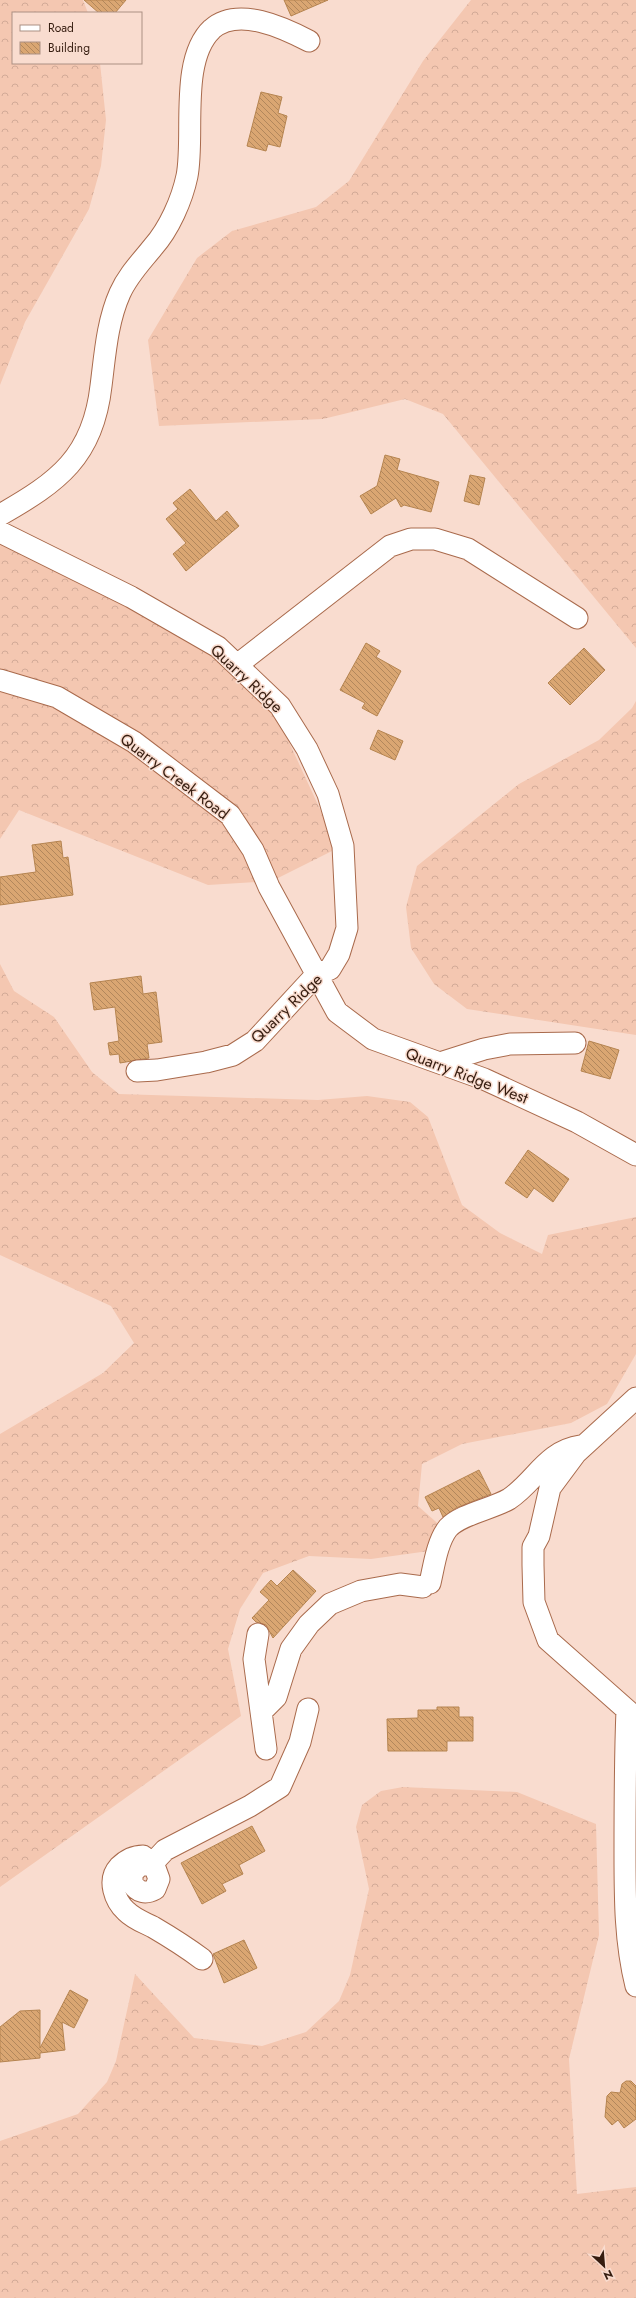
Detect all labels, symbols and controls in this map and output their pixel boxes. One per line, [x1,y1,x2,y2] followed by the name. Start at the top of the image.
[12,12,142,64] legend
[48,19,74,37] text: Road
[48,39,90,57] text: Building
[205,639,288,718] street label: Quarry Ridge
[115,728,234,825] street label: Quarry Creek Road
[245,968,327,1048] street label: Quarry Ridge
[402,1042,532,1109] street label: Quarry Ridge West
[584,2246,624,2286] north arrow
[601,2266,616,2284] text: N

